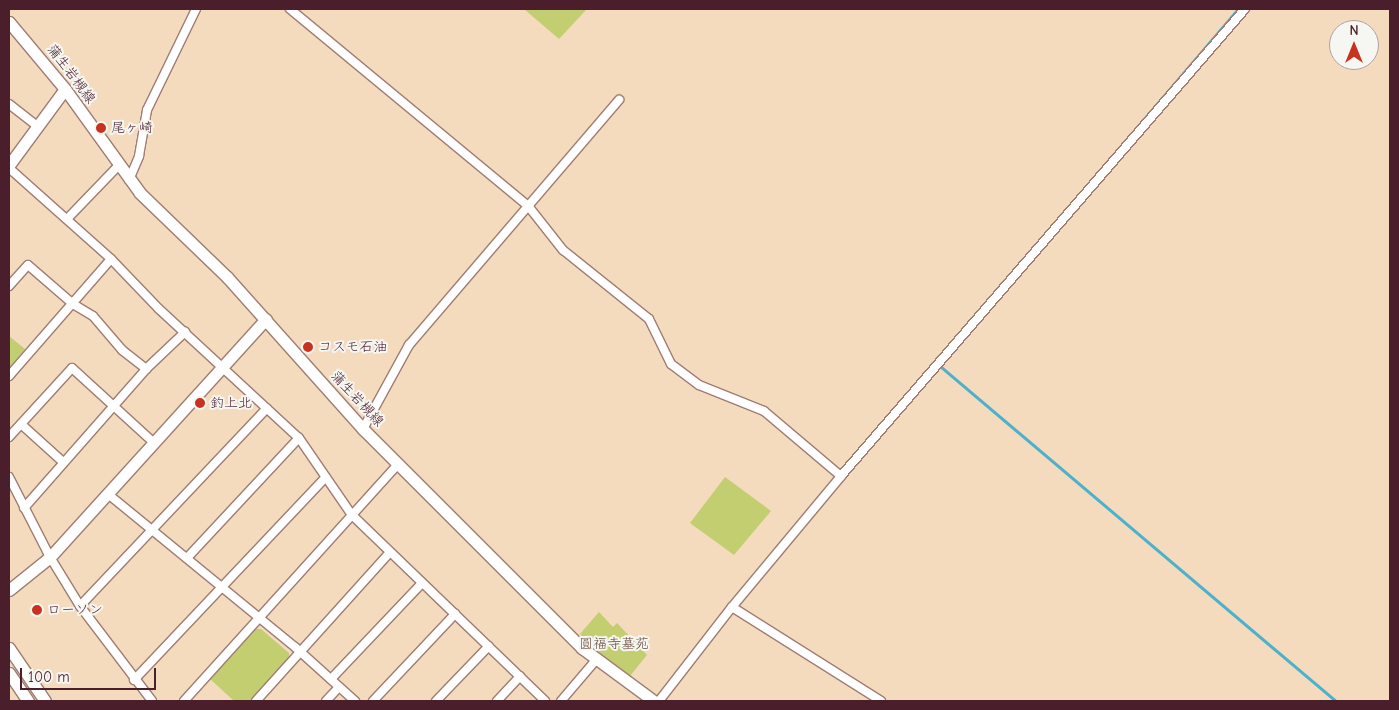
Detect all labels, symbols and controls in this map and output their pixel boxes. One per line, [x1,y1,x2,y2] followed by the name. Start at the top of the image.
[1329,20,1379,70] north arrow
[1349,22,1359,39] text: N
[43,41,99,107] street label: 蒲生岩槻線
[111,120,153,136] place label: 尾ヶ崎
[95,122,107,134] marker: 尾ヶ崎
[318,339,388,355] place label: コスモ石油
[302,341,314,353] marker: コスモ石油
[327,368,387,430] street label: 蒲生岩槻線
[210,395,252,411] place label: 釣上北
[194,397,206,409] marker: 釣上北
[47,602,103,618] place label: ローソン
[31,604,43,616] marker: ローソン
[579,636,649,652] park label: 圓福寺墓苑
[22,658,159,690] scale bar
[28,668,70,686] text: 100 m

